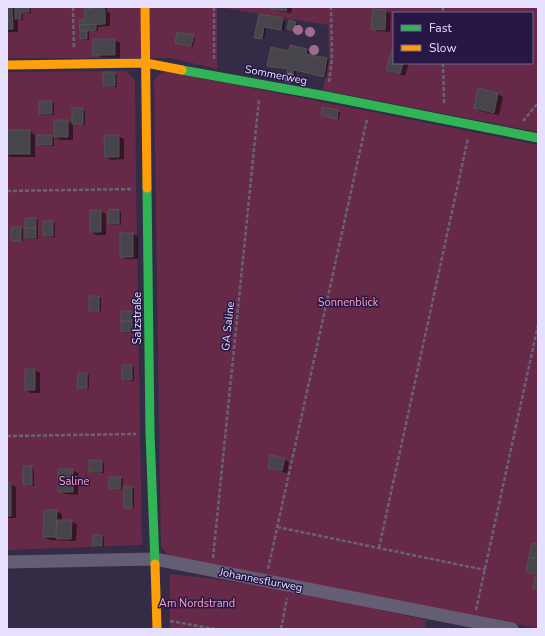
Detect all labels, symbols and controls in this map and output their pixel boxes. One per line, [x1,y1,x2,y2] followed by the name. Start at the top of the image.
[393,12,533,64] legend
[429,20,452,36] text: Fast
[429,40,457,56] text: Slow
[243,62,309,88] street label: Sommerweg
[130,292,145,344] street label: Salzstraße
[318,295,379,310] park label: Sonnenblick
[218,301,238,351] street label: GA Saline
[59,474,89,489] park label: Saline
[217,564,304,595] street label: Johannesflurweg
[159,596,235,611] park label: Am Nordstrand

